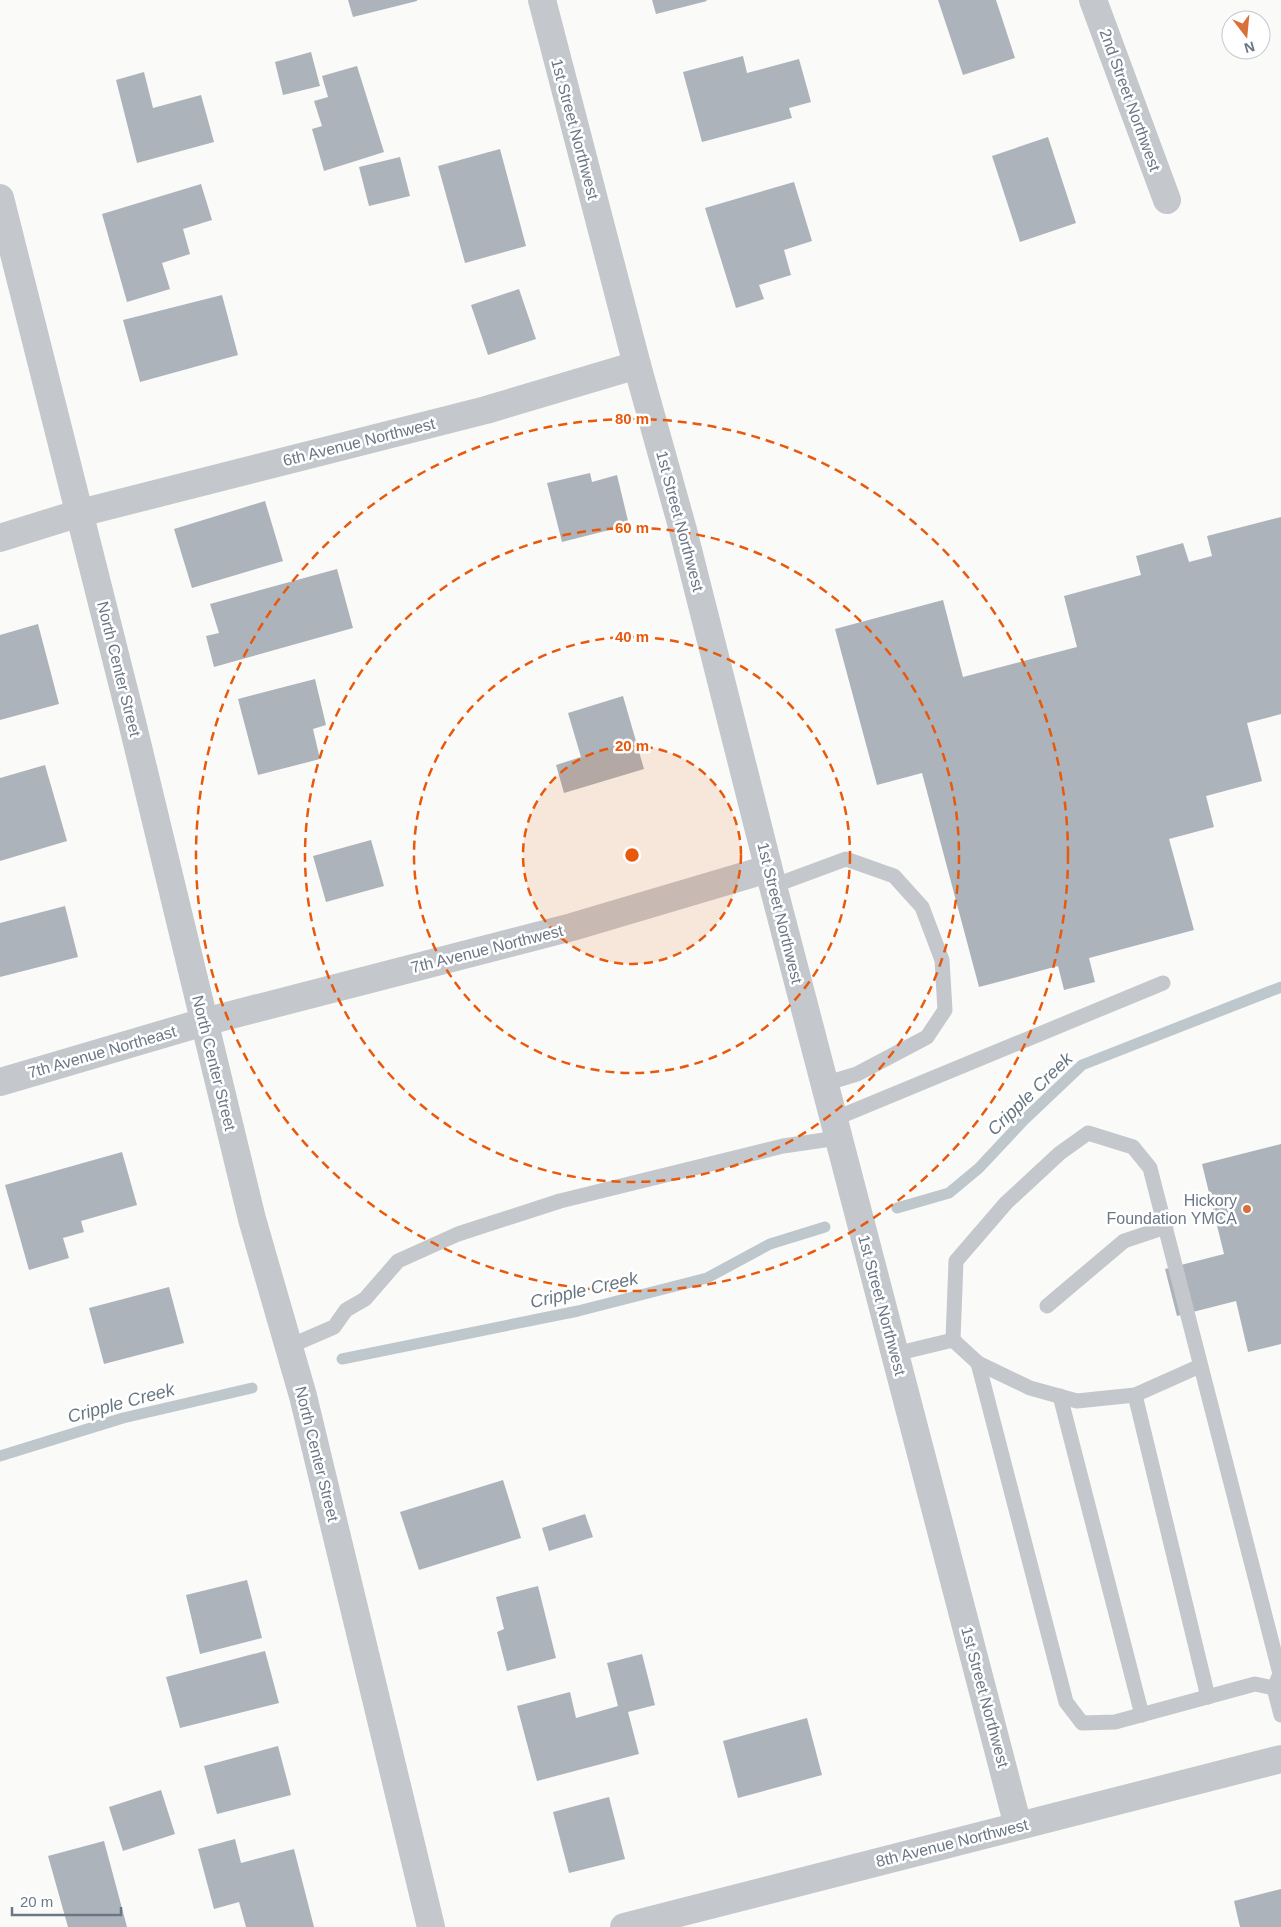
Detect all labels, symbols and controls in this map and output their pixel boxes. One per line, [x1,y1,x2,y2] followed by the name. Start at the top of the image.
[1221,10,1271,60] north arrow
[1096,26,1164,174] street label: 2nd Street Northwest
[1243,38,1257,57] text: N
[548,57,602,202] street label: 1st Street Northwest
[615,410,649,427] text: 80 m
[281,415,437,469] street label: 6th Avenue Northwest
[653,449,707,594] street label: 1st Street Northwest
[615,519,649,536] text: 60 m
[94,600,144,739] street label: North Center Street
[615,628,649,645] text: 40 m
[615,737,649,754] text: 20 m
[754,841,806,986] street label: 1st Street Northwest
[623,846,641,864] centre of rings
[409,922,565,976] street label: 7th Avenue Northwest
[189,994,239,1133] street label: North Center Street
[26,1023,179,1081] street label: 7th Avenue Northeast
[983,1048,1077,1139] water label: Cripple Creek
[1107,1192,1237,1227] place label: Hickory Foundation YMCA
[1241,1203,1253,1215] marker: Hickory Foundation YMCA
[855,1233,909,1378] street label: 1st Street Northwest
[528,1268,641,1312] water label: Cripple Creek
[65,1379,178,1427] water label: Cripple Creek
[292,1385,342,1524] street label: North Center Street
[958,1625,1012,1770] street label: 1st Street Northwest
[874,1816,1030,1870] street label: 8th Avenue Northwest
[12,1884,121,1916] scale bar
[20,1893,53,1910] text: 20 m

